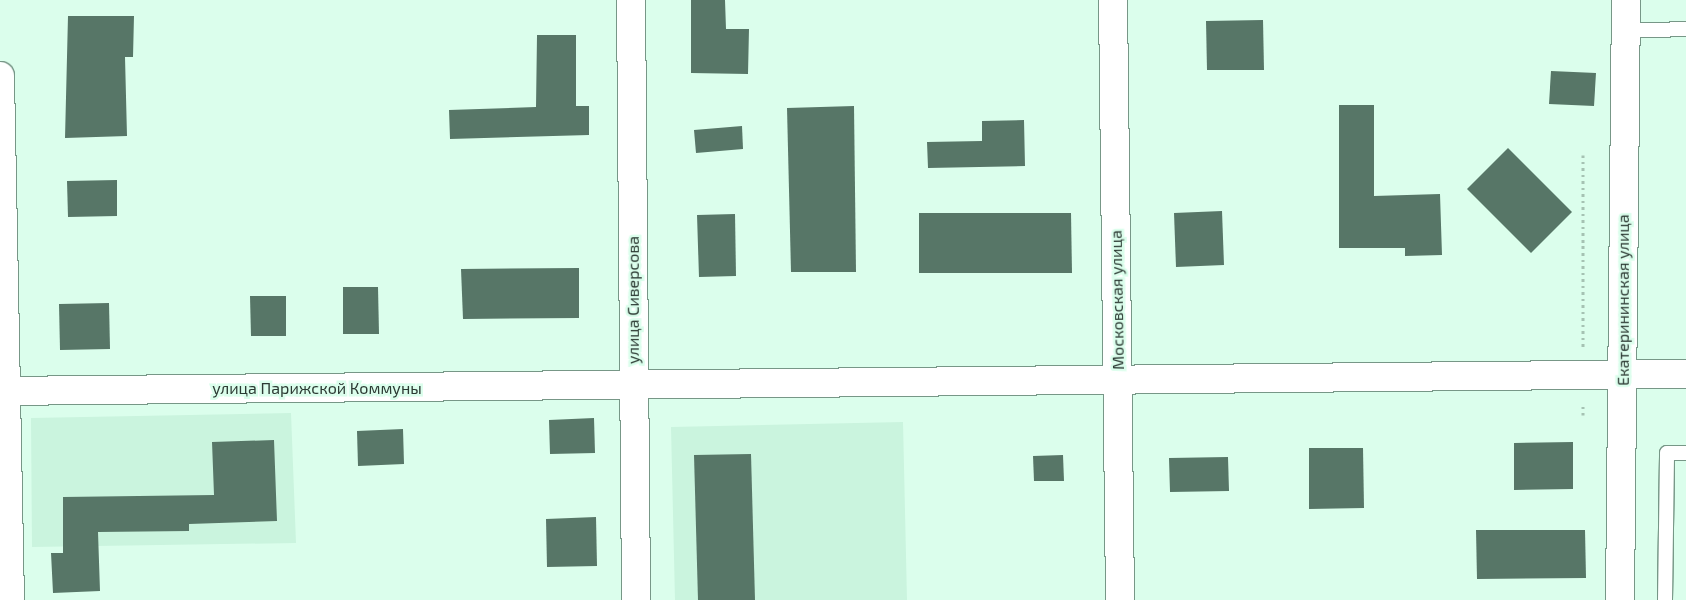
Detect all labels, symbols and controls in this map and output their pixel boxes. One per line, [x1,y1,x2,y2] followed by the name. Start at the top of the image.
[1613,214,1633,386] street label: Екатерининская улица
[1106,230,1128,370] street label: Московская улица
[623,236,643,364] street label: улица Сиверсова
[212,378,422,398] street label: улица Парижской Коммуны

